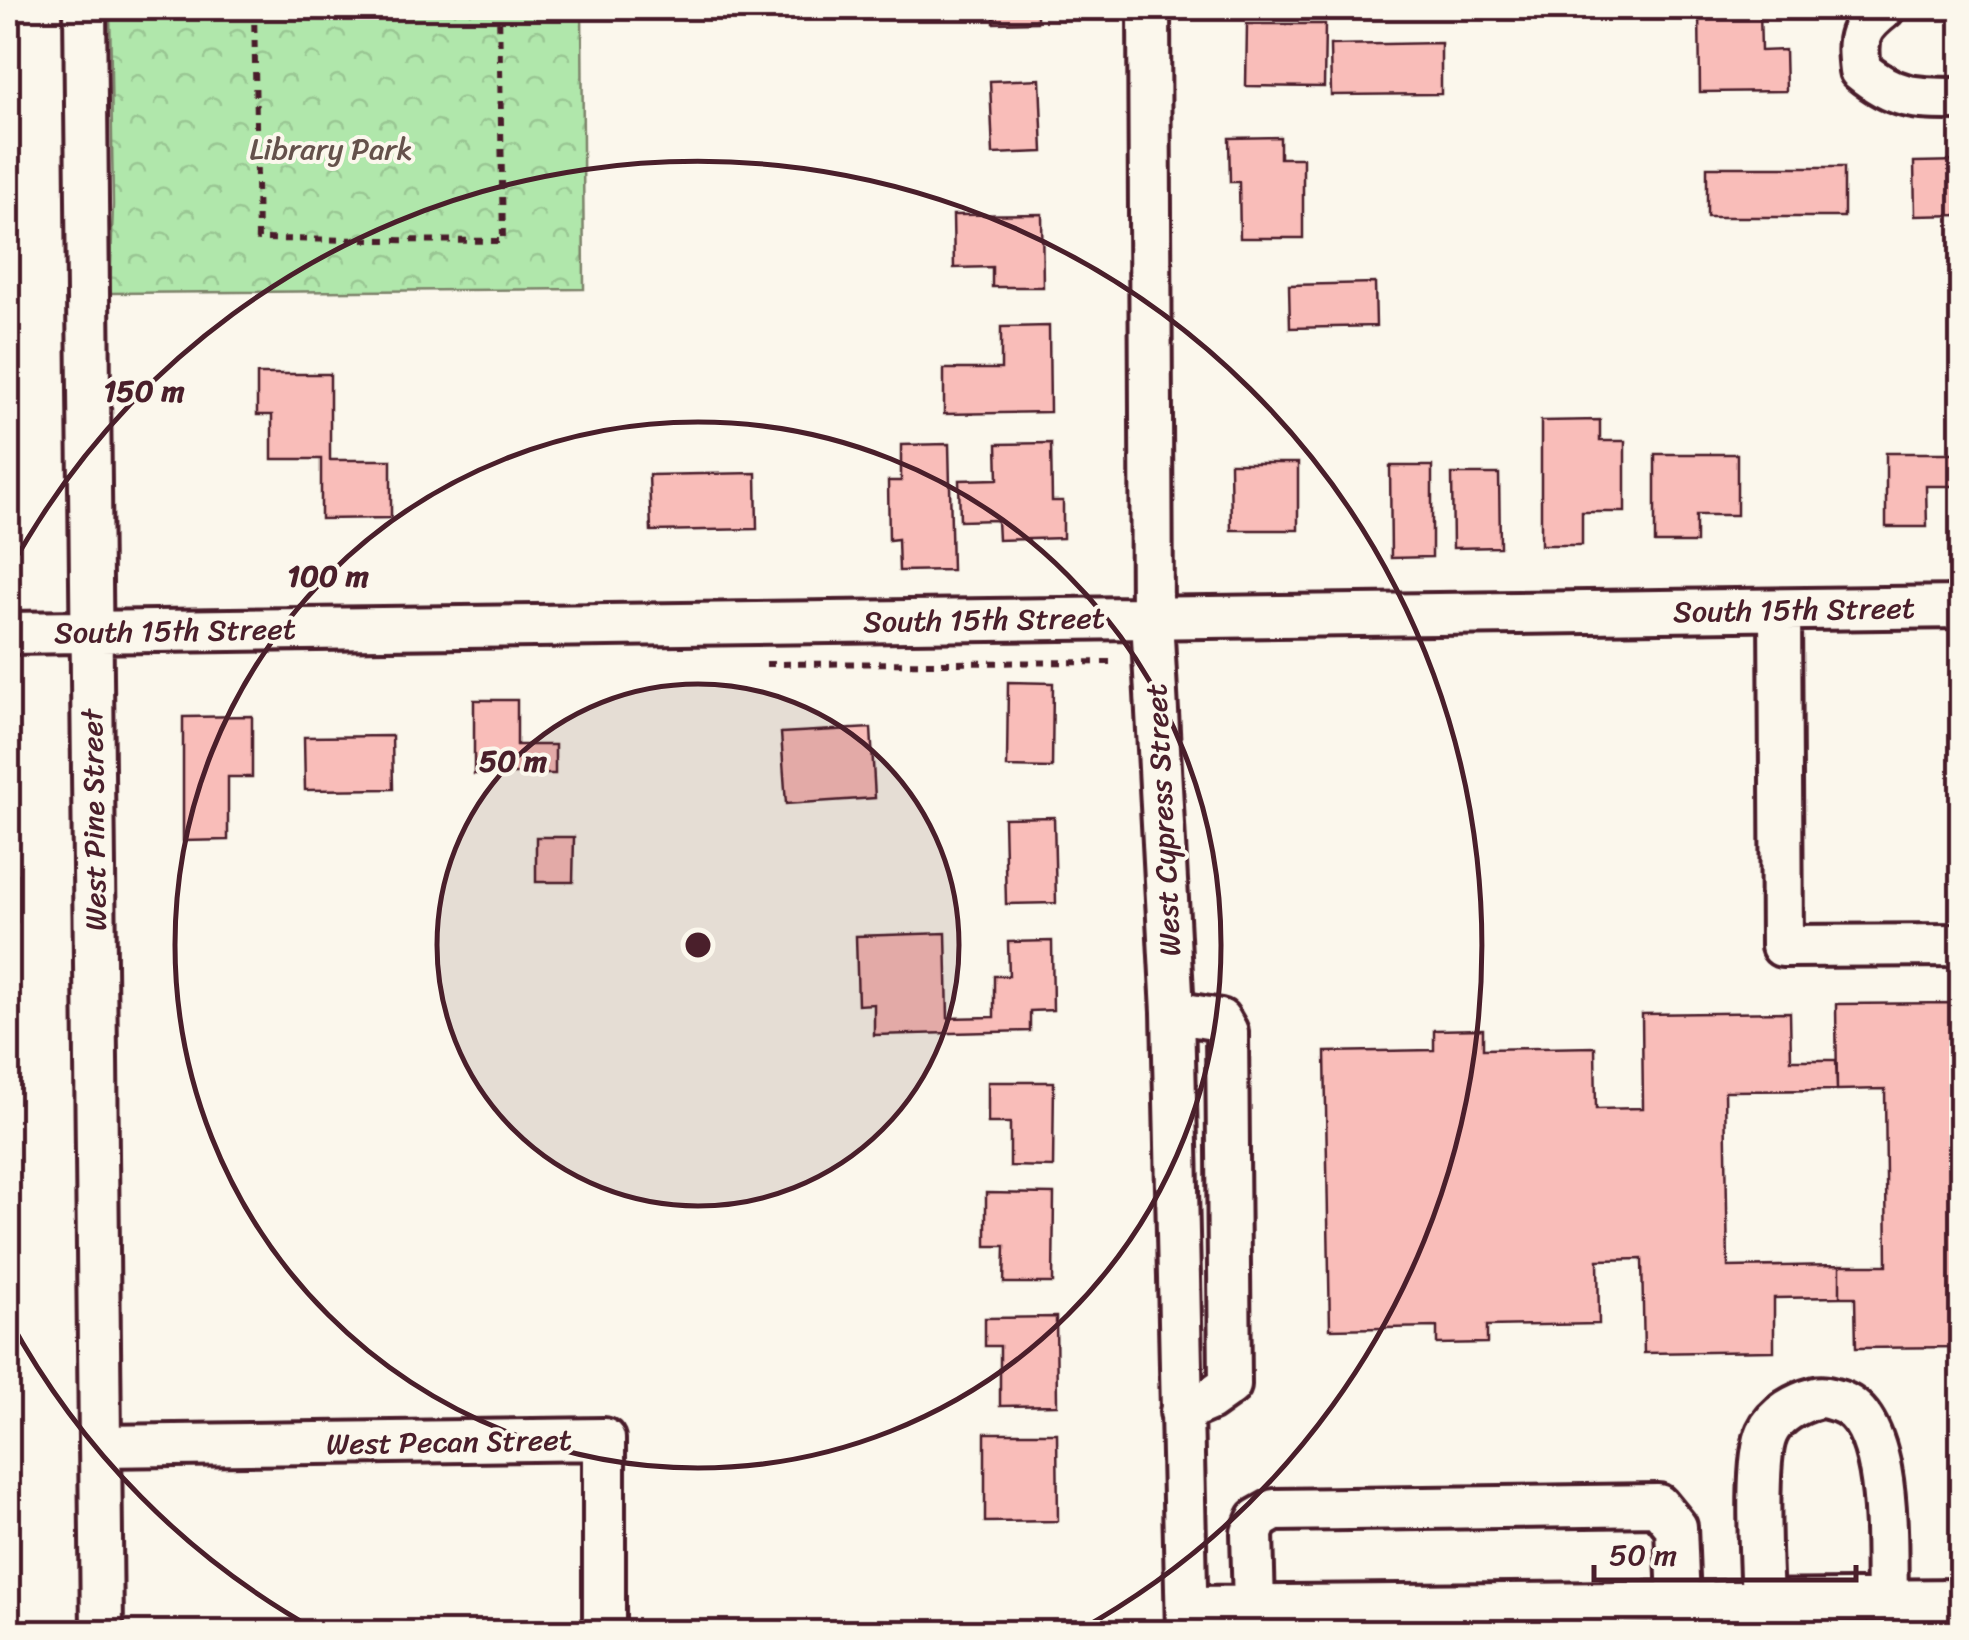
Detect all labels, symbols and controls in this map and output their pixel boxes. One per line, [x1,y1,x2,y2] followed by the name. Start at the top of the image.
[249,122,413,176] park label: Library Park
[104,364,185,418] text: 150 m
[287,549,369,603] text: 100 m
[1673,581,1915,639] street label: South 15th Street
[863,591,1105,649] street label: South 15th Street
[54,602,296,660] street label: South 15th Street
[1129,682,1197,958] street label: West Cypress Street
[65,707,123,931] street label: West Pine Street
[479,734,547,788] text: 50 m
[680,927,716,963] centre of rings
[326,1413,572,1471] street label: West Pecan Street
[1594,1520,1856,1582] scale bar
[1609,1528,1677,1582] text: 50 m

